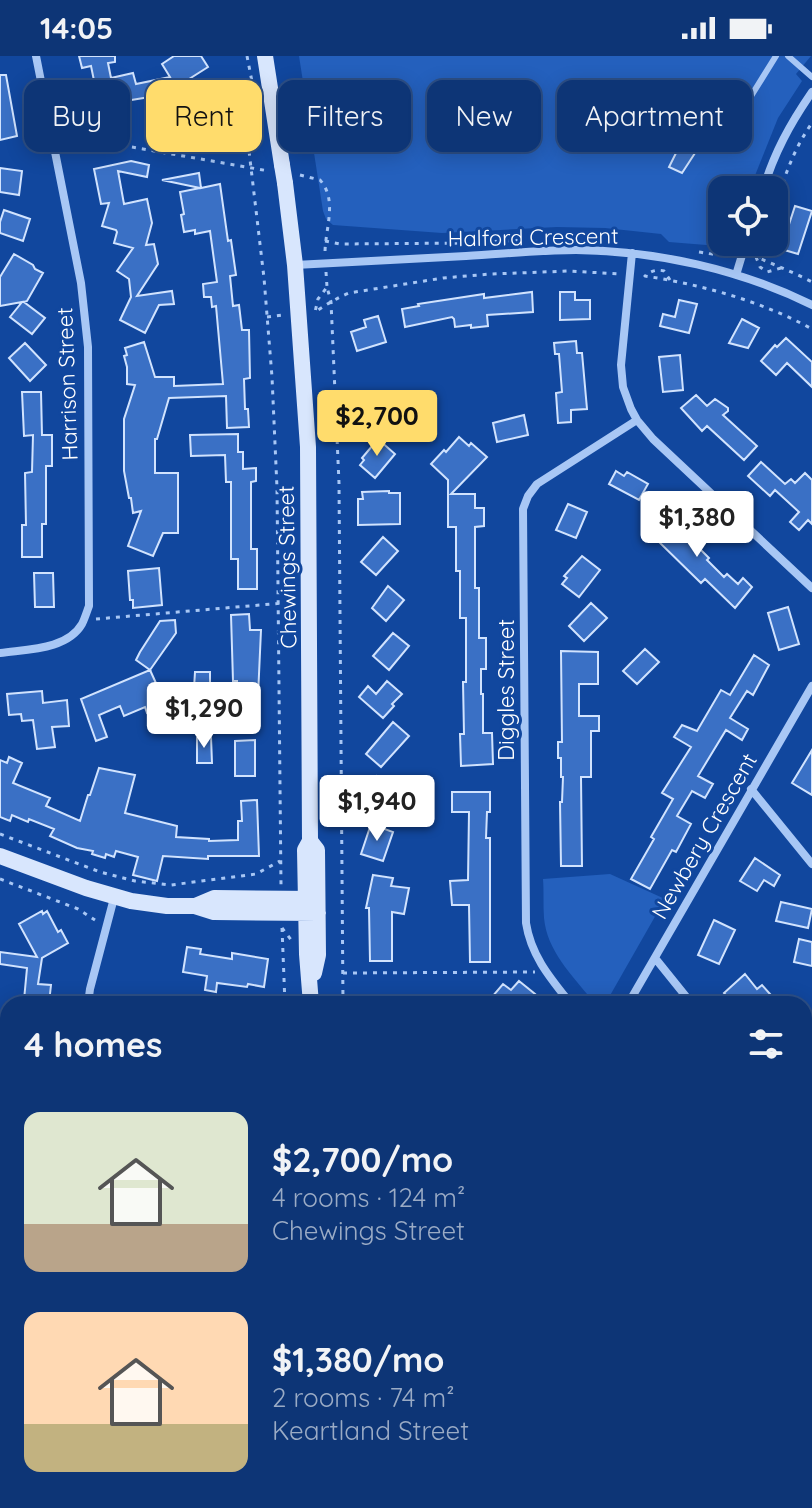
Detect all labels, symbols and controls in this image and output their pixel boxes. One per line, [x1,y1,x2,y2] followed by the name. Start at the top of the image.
[40,9,113,47] text: 14:05
[24,80,130,152] chip: Buy
[146,80,262,152] chip: Rent
[278,80,411,152] chip: Filters
[427,80,541,152] chip: New
[557,80,752,152] chip: Apartment
[708,176,788,256] map controls
[708,176,788,256] button: locate
[447,222,619,252] street label: Halford Crescent
[50,307,84,461] street label: Harrison Street
[312,390,442,458] pin: $2,700
[335,399,419,432] text: $2,700
[272,485,302,649] street label: Chewings Street
[632,491,762,559] pin: $1,380
[659,500,735,533] text: $1,380
[492,619,520,761] street label: Diggles Street
[139,682,269,750] pin: $1,290
[165,691,243,724] text: $1,290
[645,748,763,924] street label: Newbery Crescent
[312,775,442,843] pin: $1,940
[338,784,416,817] text: $1,940
[744,1022,788,1066] icon: filters
[24,1023,162,1066] text: 4 homes
[272,1138,453,1181] text: $2,700/mo
[88,1144,184,1240] icon: home
[272,1181,465,1214] text: 4 rooms · 124 m²
[272,1214,465,1247] text: Chewings Street
[272,1338,445,1381] text: $1,380/mo
[88,1344,184,1440] icon: home
[272,1381,455,1414] text: 2 rooms · 74 m²
[272,1414,469,1447] text: Keartland Street

